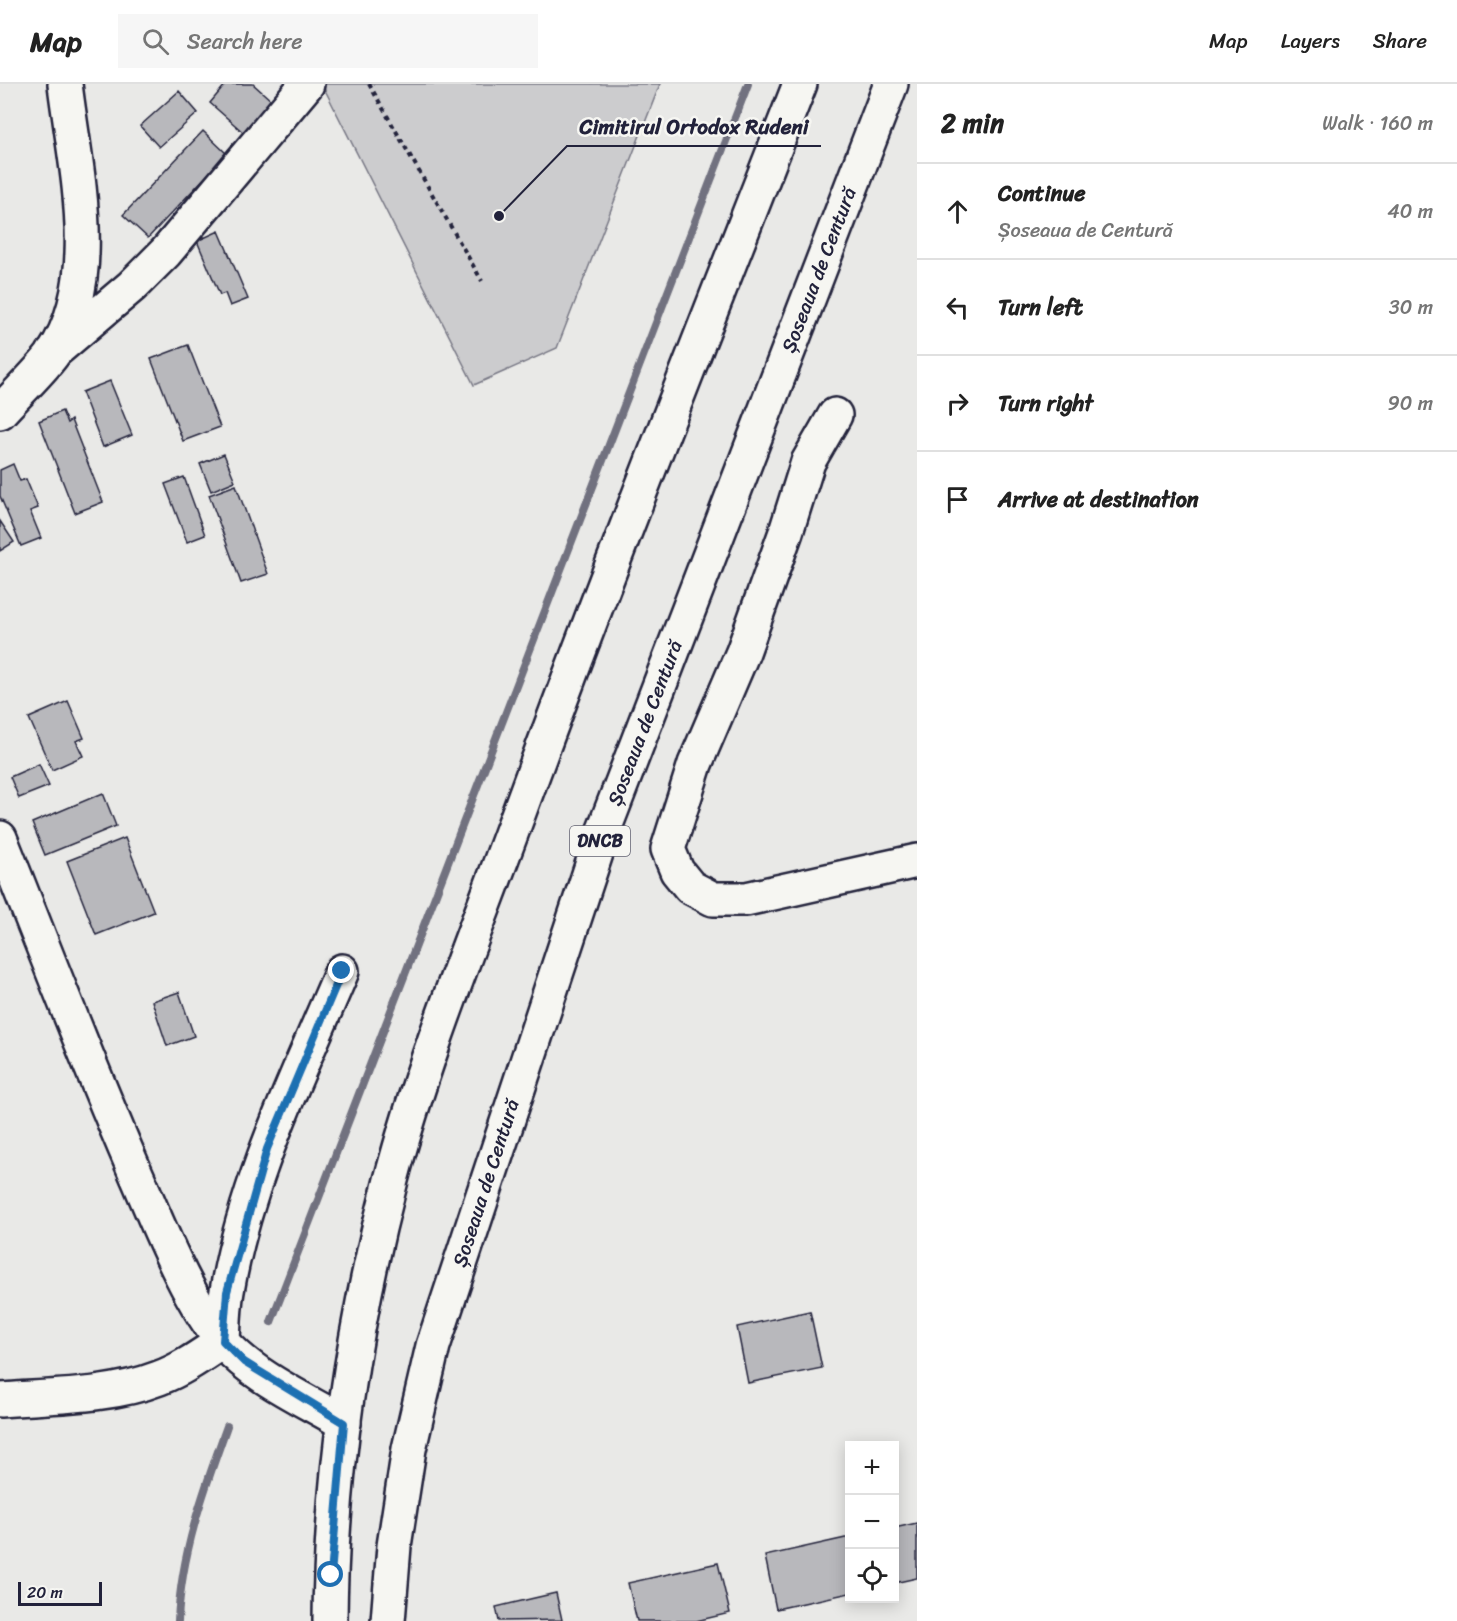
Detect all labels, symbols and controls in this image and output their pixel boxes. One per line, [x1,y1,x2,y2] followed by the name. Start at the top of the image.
[118,14,538,68] search box
[30,17,82,66] text: Map
[187,22,303,61] text: Search here
[1209,22,1248,60] text: Map
[1281,22,1340,60] text: Layers
[1373,22,1427,60] text: Share
[139,25,172,58] icon: search
[941,100,1004,146] text: 2 min
[1322,106,1433,141] text: Walk · 160 m
[567,107,821,146] callout: Cimitirul Ortodox Rudeni
[578,108,810,146] text: Cimitirul Ortodox Rudeni
[998,174,1086,213] text: Continue
[771,181,867,358] street label: Șoseaua de Centură
[1387,194,1433,229] text: 40 m
[941,195,974,228] icon: ahead
[998,213,1173,248] text: Șoseaua de Centură
[998,288,1083,327] text: Turn left
[1389,290,1433,325] text: 30 m
[941,291,974,324] icon: left
[998,384,1093,423] text: Turn right
[1388,386,1433,421] text: 90 m
[941,387,974,420] icon: right
[998,480,1199,519] text: Arrive at destination
[941,483,974,516] icon: arrive
[597,634,693,811] street label: Șoseaua de Centură
[570,826,630,856] road number: DNCB
[328,957,354,983] route end
[442,1094,530,1272] street label: Șoseaua de Centură
[845,1441,899,1603] map controls
[845,1441,899,1495] button: +
[845,1495,899,1549] button: −
[845,1549,899,1603] button: locate
[317,1561,343,1587] route start
[27,1578,63,1607] text: 20 m
[18,1579,102,1606] scale bar

